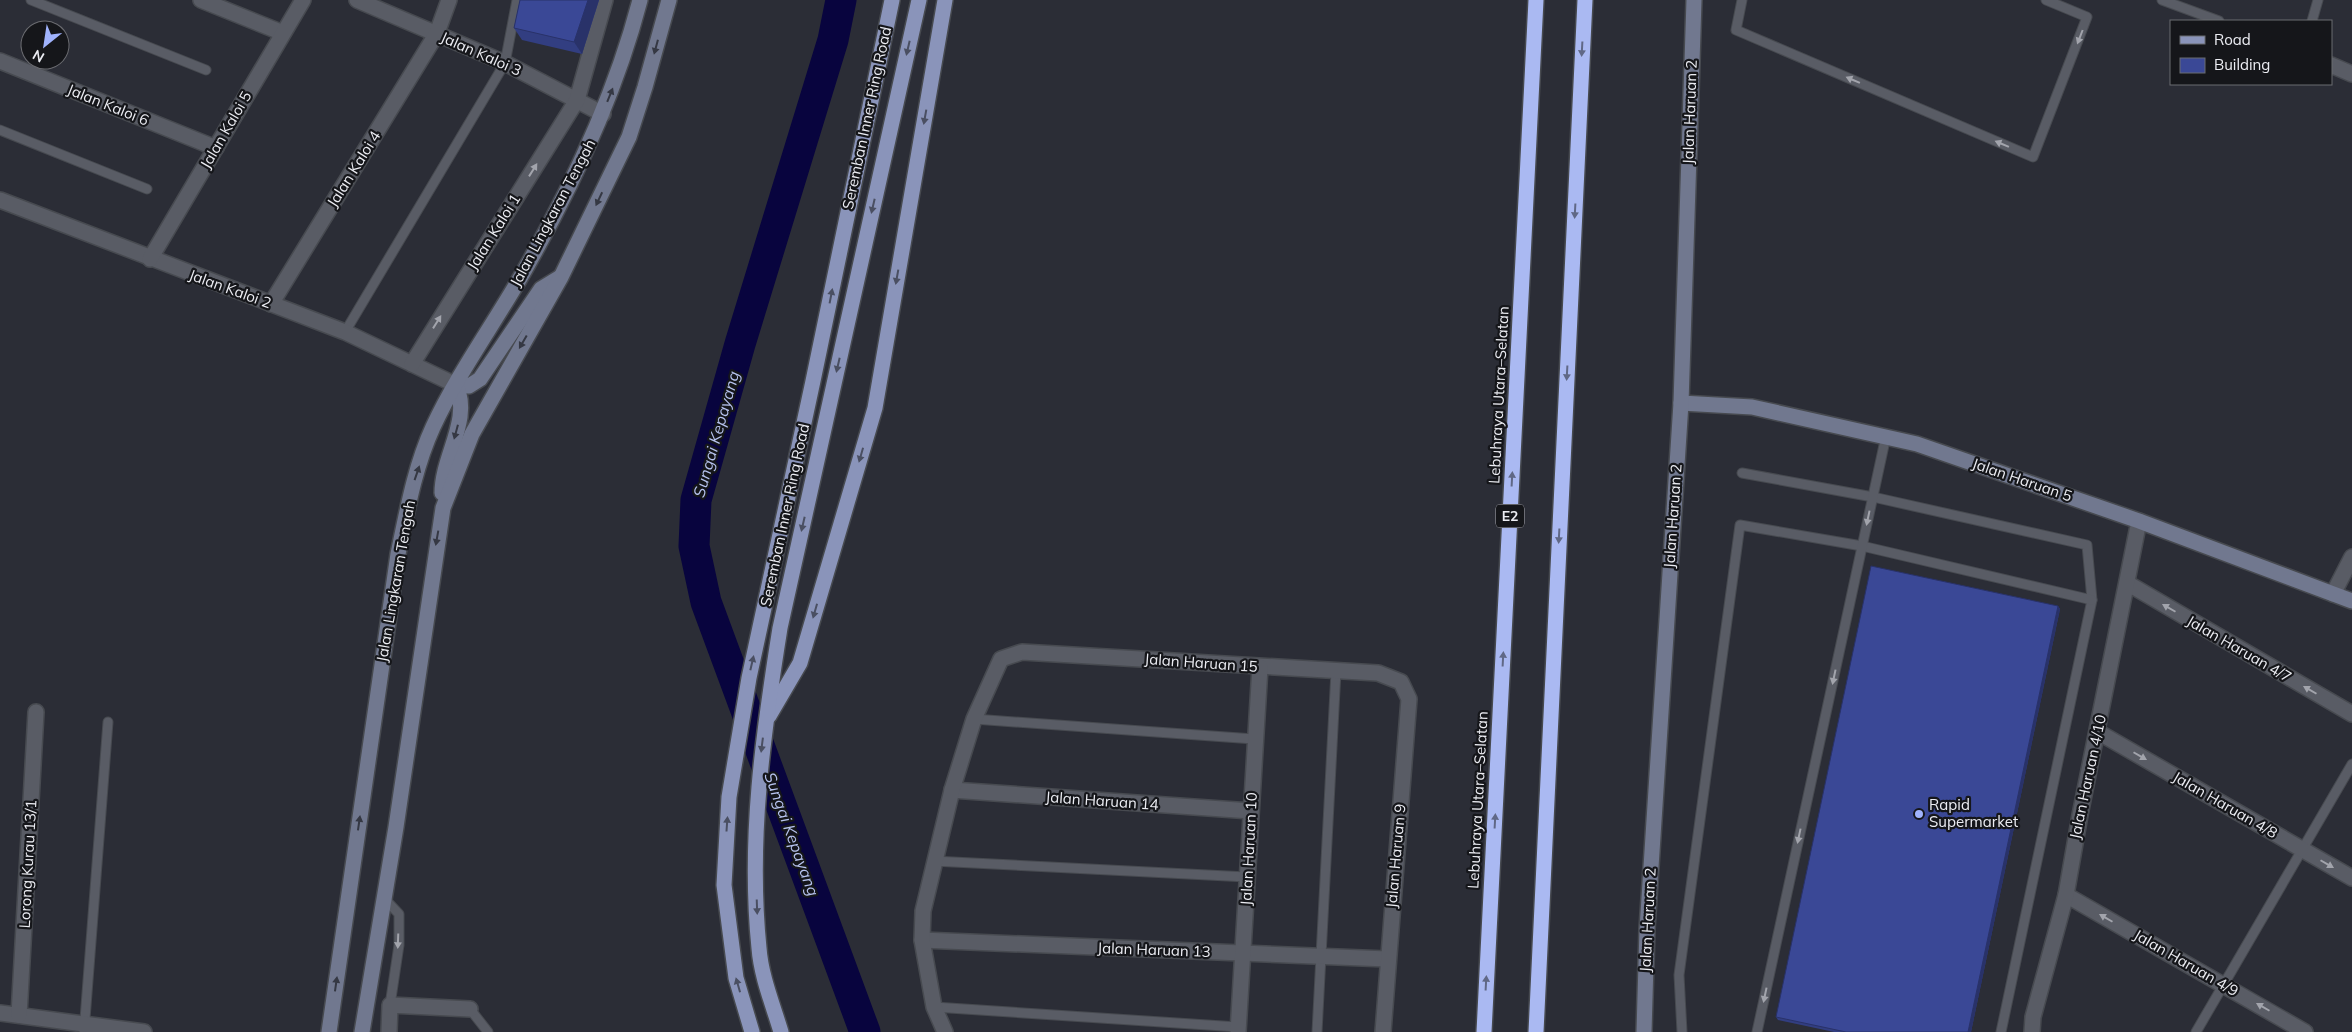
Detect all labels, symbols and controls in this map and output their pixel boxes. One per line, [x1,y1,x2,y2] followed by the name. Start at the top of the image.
[20,20,70,70] north arrow
[2170,20,2332,85] legend
[838,25,895,211] street label: Seremban Inner Ring Road
[438,27,525,80] street label: Jalan Kaloi 3
[2075,30,2083,44] one-way arrow
[2214,30,2251,49] text: Road
[652,39,660,55] one-way arrow
[904,40,912,55] one-way arrow
[1578,41,1586,57] one-way arrow
[29,46,48,67] text: N
[2214,55,2270,74] text: Building
[1678,59,1701,165] street label: Jalan Haruan 2
[1846,75,1860,83] one-way arrow
[65,80,152,130] street label: Jalan Kaloi 6
[606,87,614,102] one-way arrow
[196,88,255,172] street label: Jalan Kaloi 5
[921,109,929,125] one-way arrow
[323,127,385,210] street label: Jalan Kaloi 4
[506,136,599,290] street label: Jalan Lingkaran Tengah
[1995,139,2009,147] one-way arrow
[528,163,538,177] one-way arrow
[463,190,525,273] street label: Jalan Kaloi 1
[595,192,603,206] one-way arrow
[869,199,877,214] one-way arrow
[1570,203,1578,219] one-way arrow
[186,265,274,312] street label: Jalan Kaloi 2
[893,270,901,286] one-way arrow
[827,287,835,303] one-way arrow
[1484,306,1513,484] street label: Lebuhraya Utara–Selatan
[433,316,442,329] one-way arrow
[519,335,527,350] one-way arrow
[834,357,842,372] one-way arrow
[1562,366,1570,382] one-way arrow
[688,368,744,500] water label: Sungai Kepayang
[756,422,813,608] street label: Seremban Inner Ring Road
[452,425,460,440] one-way arrow
[857,447,865,463] one-way arrow
[1970,454,2075,506] street label: Jalan Haruan 5
[1659,463,1686,569] street label: Jalan Haruan 2
[413,465,421,480] one-way arrow
[1509,471,1517,487] one-way arrow
[372,498,419,663] street label: Jalan Lingkaran Tengah
[1496,504,1524,528] road number: E2
[1864,511,1872,526] one-way arrow
[799,516,807,531] one-way arrow
[1555,528,1563,544] one-way arrow
[433,530,441,546] one-way arrow
[811,604,819,619] one-way arrow
[2162,604,2177,612] one-way arrow
[2183,611,2295,686] street label: Jalan Haruan 4/7
[1144,649,1258,676] street label: Jalan Haruan 15
[1500,650,1508,666] one-way arrow
[748,656,756,671] one-way arrow
[1829,669,1837,685] one-way arrow
[2303,685,2316,694] one-way arrow
[1463,711,1492,889] street label: Lebuhraya Utara–Selatan
[2065,713,2110,841] street label: Jalan Haruan 4/10
[758,737,766,753] one-way arrow
[2134,752,2147,761] one-way arrow
[2169,767,2281,842] street label: Jalan Haruan 4/8
[760,769,824,899] water label: Sungai Kepayang
[1045,787,1159,814] street label: Jalan Haruan 14
[1236,792,1261,906] street label: Jalan Haruan 10
[1929,795,2018,831] place label: Rapid Supermarket
[15,799,40,929] street label: Lorong Kurau 13/1
[1381,803,1410,909] street label: Jalan Haruan 9
[1913,808,1925,820] marker: Rapid Supermarket
[1491,813,1499,829] one-way arrow
[356,815,364,831] one-way arrow
[724,816,732,832] one-way arrow
[1795,828,1803,843] one-way arrow
[2320,859,2333,868] one-way arrow
[1635,867,1660,973] street label: Jalan Haruan 2
[753,900,761,916] one-way arrow
[2100,914,2113,923] one-way arrow
[2130,925,2242,1000] street label: Jalan Haruan 4/9
[394,933,402,949] one-way arrow
[1097,938,1211,961] street label: Jalan Haruan 13
[333,975,341,991] one-way arrow
[1483,975,1491,991] one-way arrow
[734,978,742,993] one-way arrow
[1760,987,1768,1003] one-way arrow
[2256,1003,2269,1012] one-way arrow

